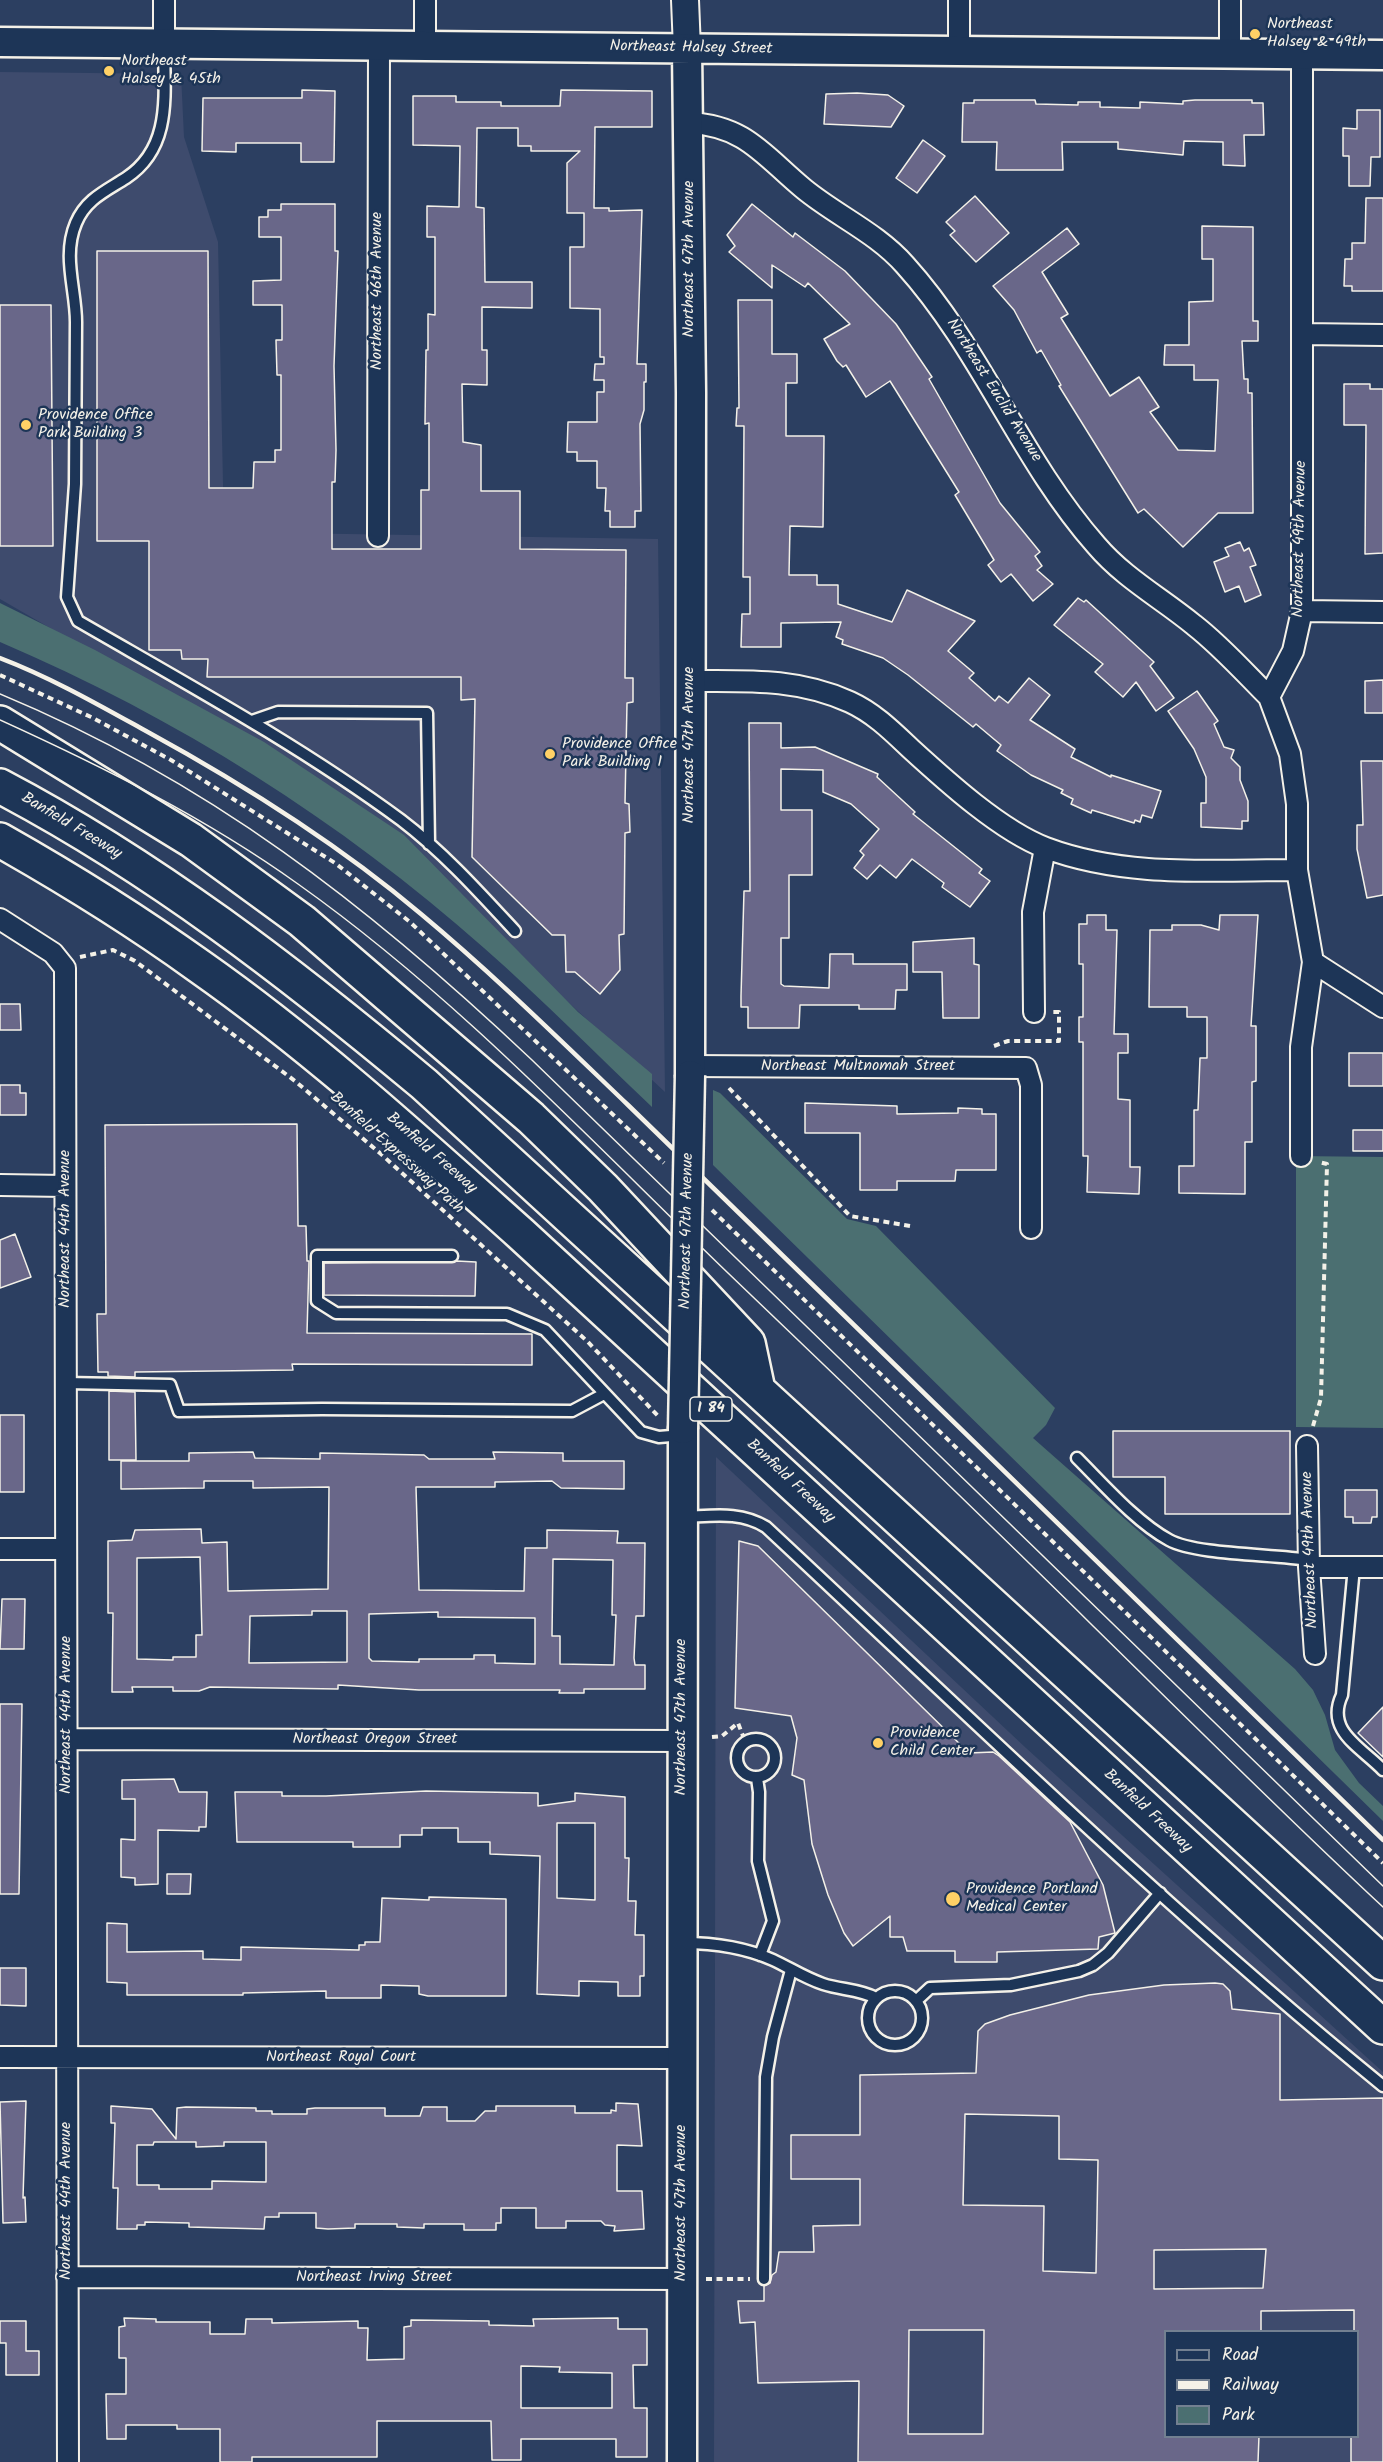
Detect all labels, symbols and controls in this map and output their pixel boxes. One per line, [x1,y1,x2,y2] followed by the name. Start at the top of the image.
[1267,15,1366,53] place label: Northeast Halsey & 49th
[1248,27,1262,41] marker: Northeast Halsey & 49th
[609,38,773,60] street label: Northeast Halsey Street
[121,52,221,90] place label: Northeast Halsey & 45th
[102,64,116,78] marker: Northeast Halsey & 45th
[680,181,700,337] street label: Northeast 47th Avenue
[368,212,388,370] street label: Northeast 46th Avenue
[941,316,1045,466] street label: Northeast Euclid Avenue
[38,406,153,444] place label: Providence Office Park Building 3
[19,418,33,432] marker: Providence Office Park Building 3
[1290,460,1312,618] street label: Northeast 49th Avenue
[680,667,700,823] street label: Northeast 47th Avenue
[562,735,677,773] place label: Providence Office Park Building 1
[543,747,557,761] marker: Providence Office Park Building 1
[17,789,125,865] street label: Banfield Freeway
[761,1057,955,1077] street label: Northeast Multnomah Street
[325,1089,467,1219] street label: Banfield Expressway Path
[382,1109,480,1199] street label: Banfield Freeway
[56,1150,76,1308] street label: Northeast 44th Avenue
[677,1152,699,1310] street label: Northeast 47th Avenue
[690,1397,732,1421] road number: I 84
[742,1436,838,1528] street label: Banfield Freeway
[1299,1471,1323,1629] street label: Northeast 49th Avenue
[57,1636,77,1794] street label: Northeast 44th Avenue
[672,1639,692,1795] street label: Northeast 47th Avenue
[890,1724,974,1762] place label: Providence Child Center
[293,1730,457,1750] street label: Northeast Oregon Street
[871,1736,885,1750] marker: Providence Child Center
[1099,1766,1195,1858] street label: Banfield Freeway
[966,1880,1098,1918] place label: Providence Portland Medical Center
[944,1890,962,1908] marker: Providence Portland Medical Center
[266,2048,416,2068] street label: Northeast Royal Court
[57,2122,77,2280] street label: Northeast 44th Avenue
[672,2125,692,2281] street label: Northeast 47th Avenue
[296,2268,452,2288] street label: Northeast Irving Street
[1164,2330,1359,2438] legend
[1222,2341,1258,2370] text: Road
[1222,2371,1279,2400] text: Railway
[1222,2401,1255,2430] text: Park

